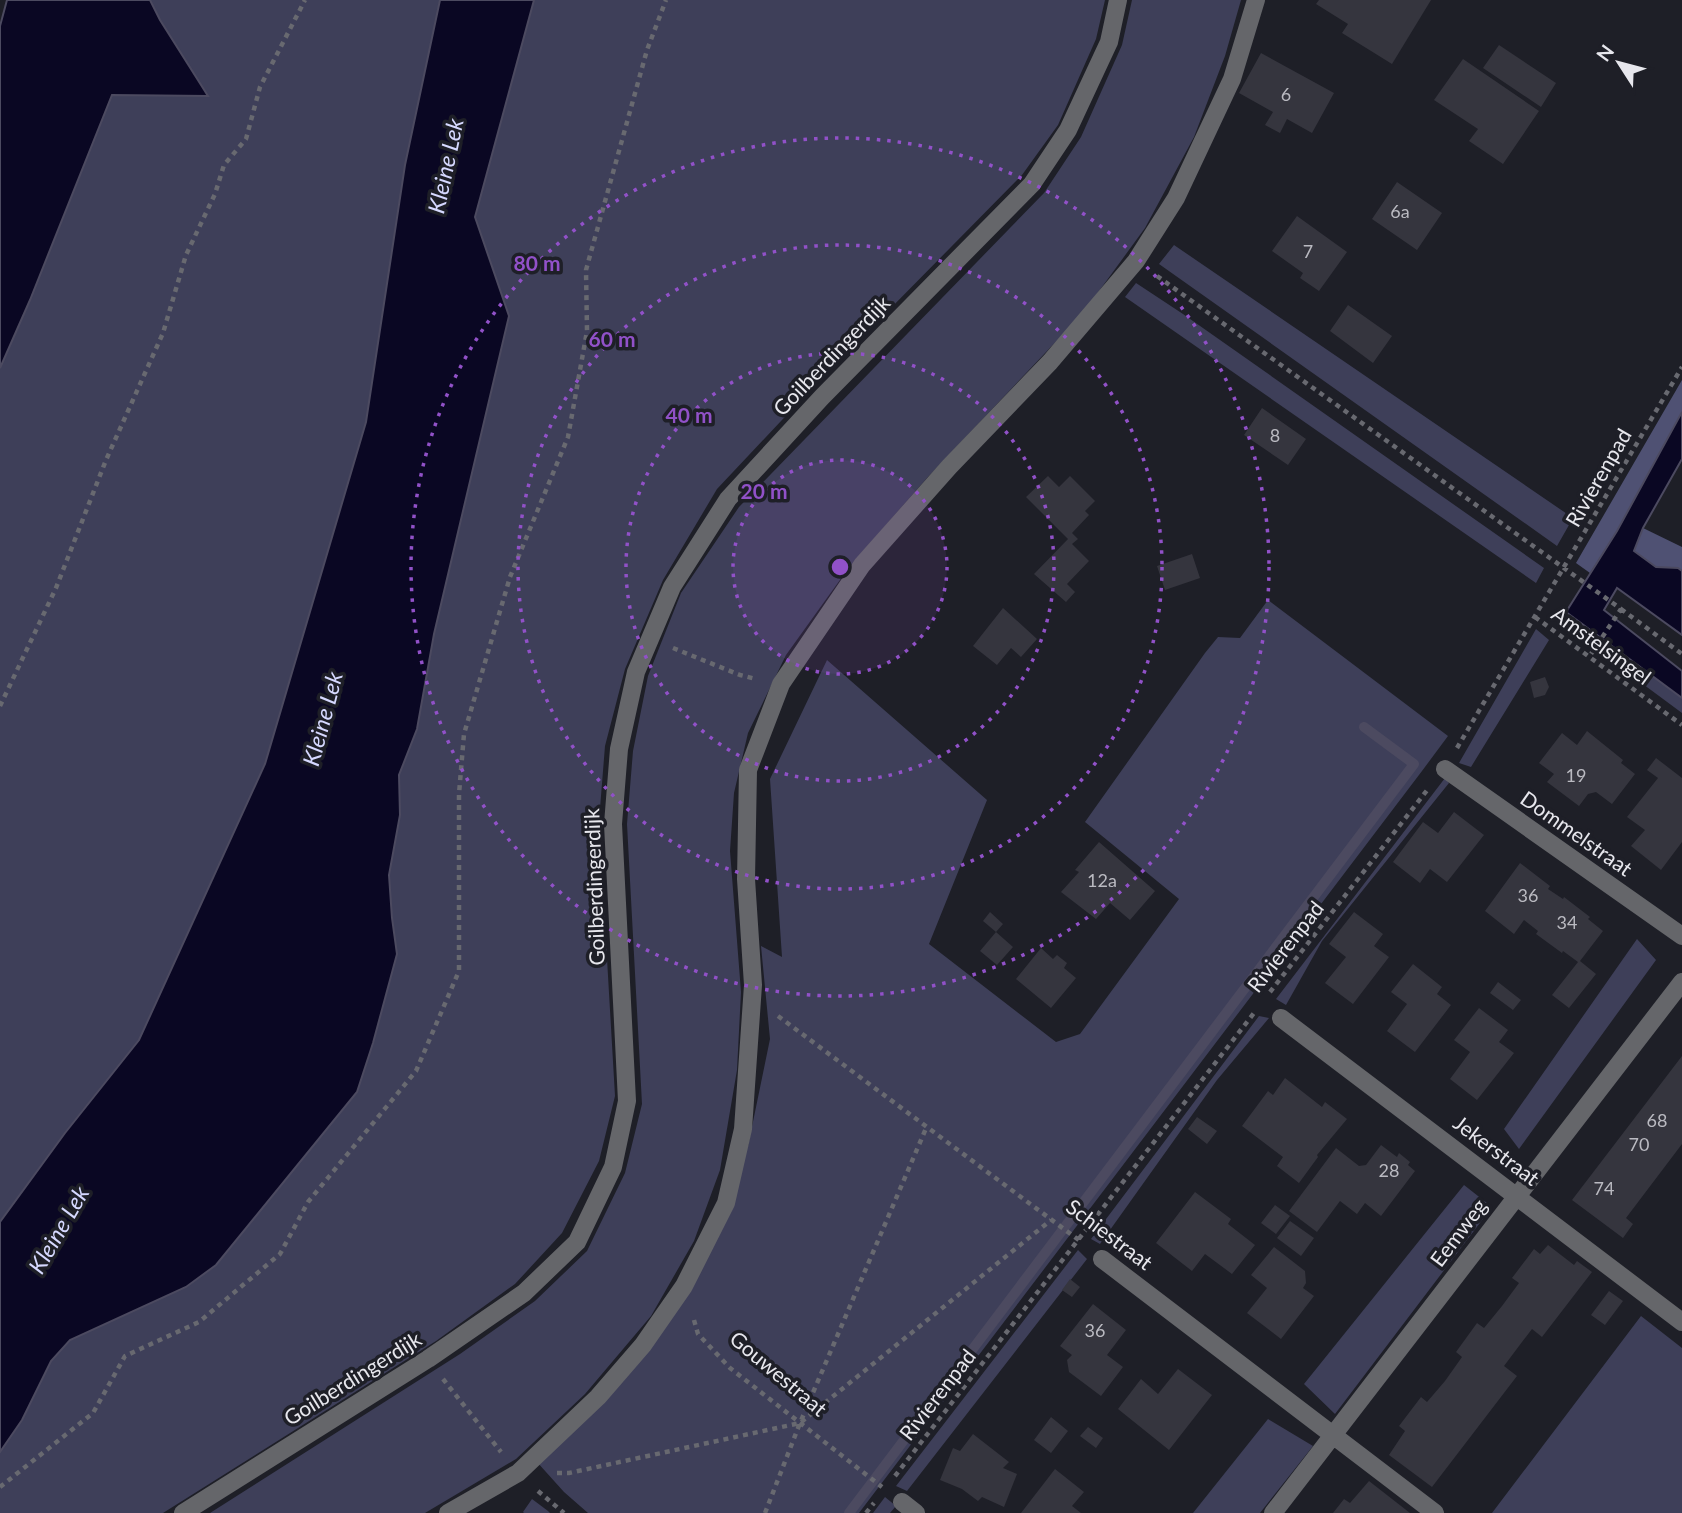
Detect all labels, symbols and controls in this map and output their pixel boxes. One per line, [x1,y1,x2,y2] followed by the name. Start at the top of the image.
[1584,28,1654,98] north arrow
[1591,40,1618,65] text: N
[1281,83,1291,105] house number: 6
[421,115,469,216] water label: Kleine Lek
[1390,200,1410,222] house number: 6a
[1303,240,1313,262] house number: 7
[513,250,561,275] text: 80 m
[767,289,895,420] street label: Goilberdingerdijk
[588,326,636,351] text: 60 m
[665,402,713,427] text: 40 m
[1270,424,1280,446] house number: 8
[1560,424,1636,531] street label: Rivierenpad
[740,478,788,503] text: 20 m
[828,555,852,579] centre of rings
[1547,600,1656,689] street label: Amstelsingel
[296,668,348,769] water label: Kleine Lek
[1566,764,1586,786] house number: 19
[1516,785,1638,881] street label: Dommelstraat
[578,808,609,966] street label: Goilberdingerdijk
[1087,869,1117,891] house number: 12a
[1518,884,1538,906] house number: 36
[1241,895,1328,997] street label: Rivierenpad
[1557,911,1577,933] house number: 34
[1647,1109,1667,1131] house number: 68
[1449,1110,1545,1190] street label: Jekerstraat
[1629,1133,1649,1155] house number: 70
[1379,1159,1399,1181] house number: 28
[1594,1177,1614,1199] house number: 74
[22,1180,95,1278] water label: Kleine Lek
[1062,1193,1158,1275] street label: Schiestraat
[1424,1193,1491,1271] street label: Eemweg
[1085,1319,1105,1341] house number: 36
[279,1325,426,1430] street label: Goilberdingerdijk
[725,1325,833,1421] street label: Gouwestraat
[893,1343,980,1445] street label: Rivierenpad

